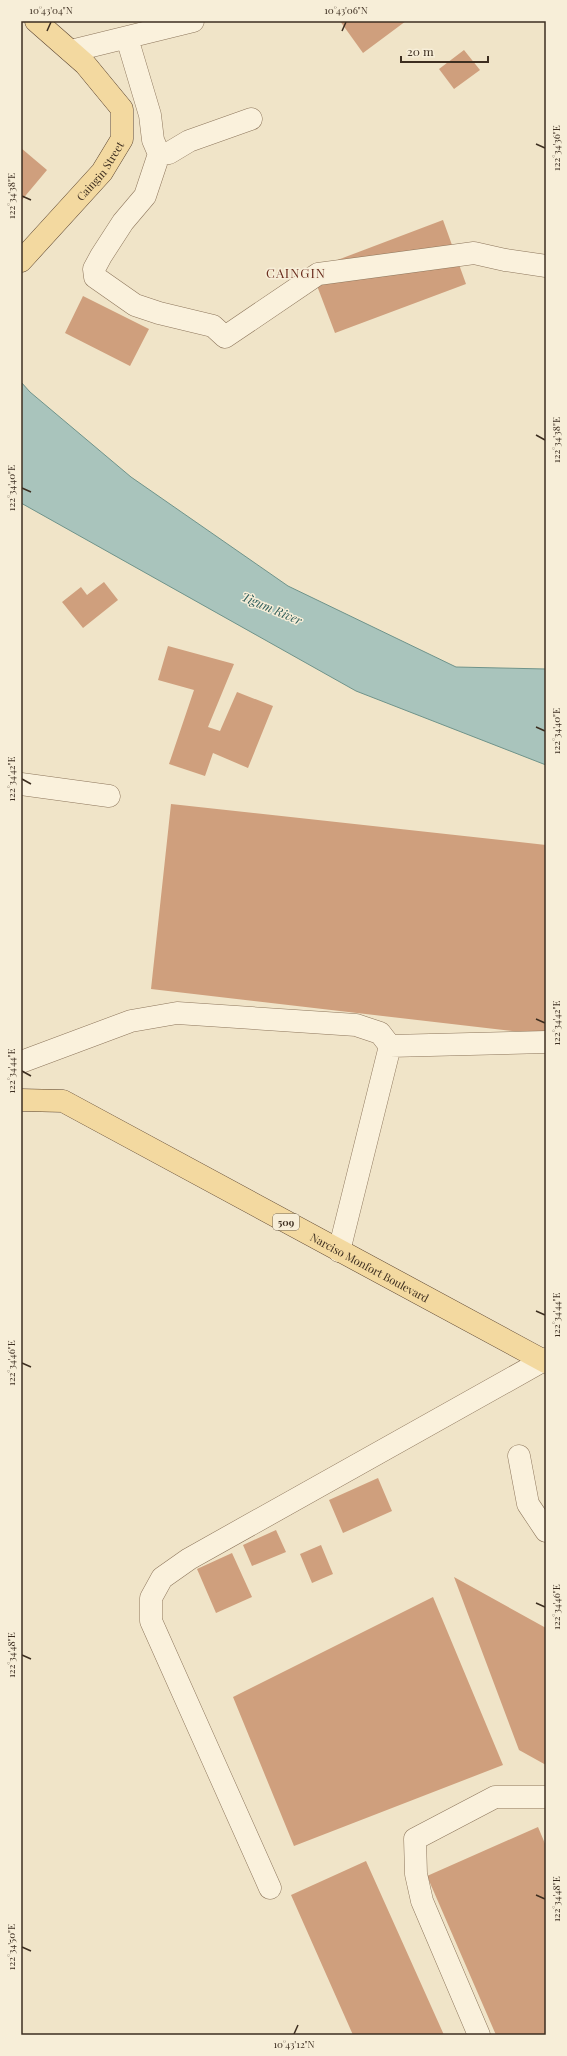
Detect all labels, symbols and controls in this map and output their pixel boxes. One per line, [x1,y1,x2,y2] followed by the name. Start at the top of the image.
[29,3,73,17] text: 10°43'04"N
[324,3,368,17] text: 10°43'06"N
[401,38,488,64] scale bar
[407,43,434,59] text: 20 m
[549,125,563,171] text: 122°34'36"E
[72,138,127,203] street label: Caingin Street
[4,173,18,219] text: 122°34'38"E
[266,264,326,281] district label: CAINGIN
[549,417,563,463] text: 122°34'38"E
[4,465,18,511] text: 122°34'40"E
[239,588,305,628] water label: Tigum River
[549,708,563,754] text: 122°34'40"E
[4,756,18,802] text: 122°34'42"E
[549,1000,563,1046] text: 122°34'42"E
[4,1048,18,1094] text: 122°34'44"E
[273,1214,299,1230] road number: 509
[308,1229,432,1305] street label: Narciso Monfort Boulevard
[549,1292,563,1338] text: 122°34'44"E
[4,1340,18,1386] text: 122°34'46"E
[549,1584,563,1630] text: 122°34'46"E
[4,1632,18,1678] text: 122°34'48"E
[549,1876,563,1922] text: 122°34'48"E
[4,1924,18,1970] text: 122°34'50"E
[273,2037,315,2051] text: 10°43'12"N

